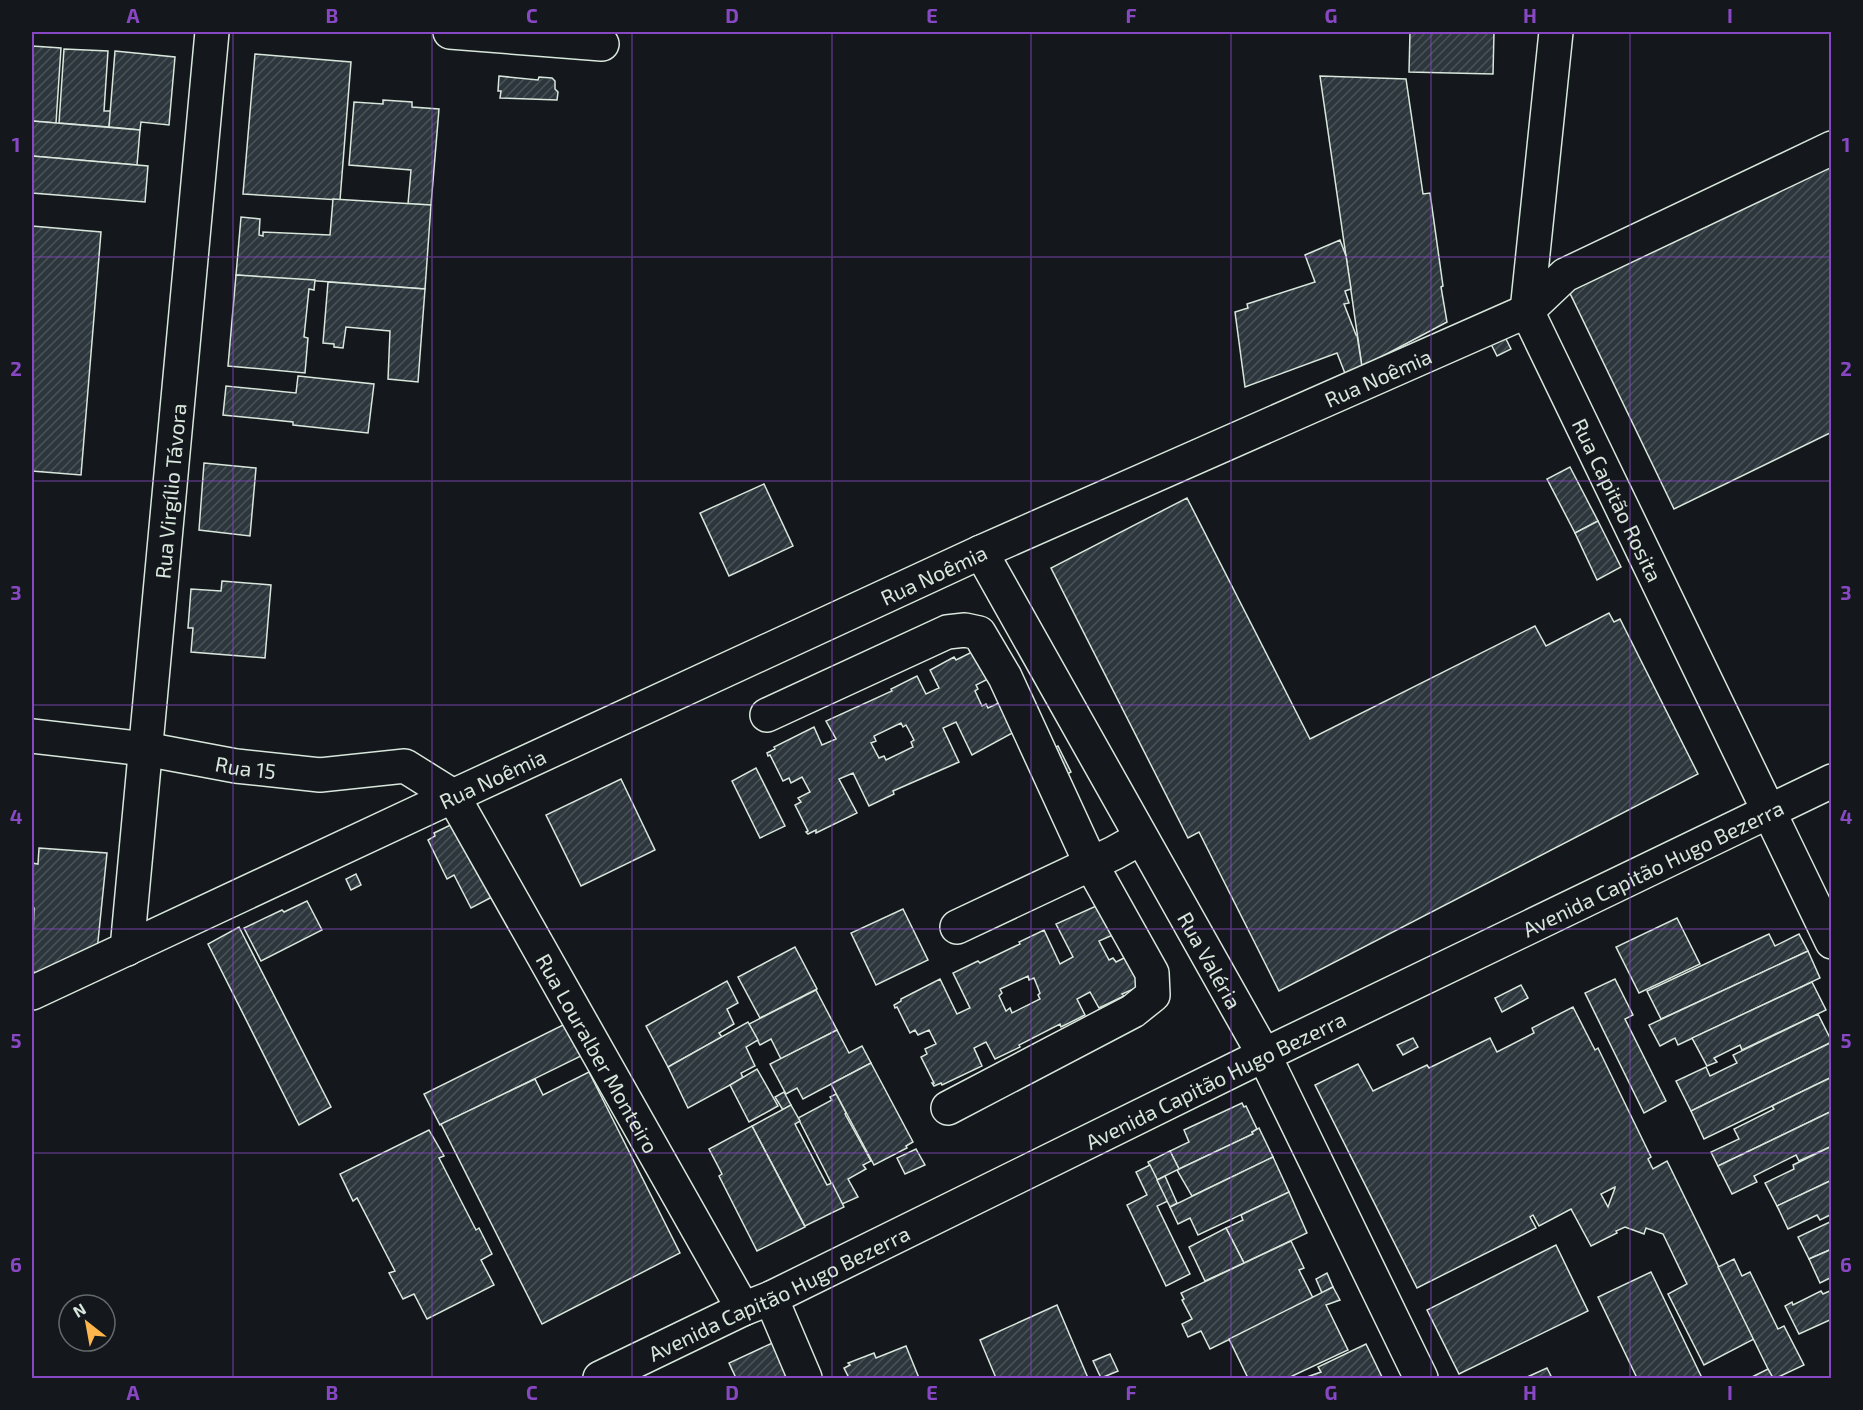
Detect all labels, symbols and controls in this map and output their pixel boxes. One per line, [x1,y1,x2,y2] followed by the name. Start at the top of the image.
[126,3,140,27] text: A
[326,3,338,27] text: B
[526,3,538,27] text: C
[725,3,739,27] text: D
[926,3,938,27] text: E
[1125,3,1137,27] text: F
[1325,3,1337,27] text: G
[1523,3,1537,27] text: H
[1727,3,1733,27] text: I
[12,132,20,156] text: 1
[1842,132,1850,156] text: 1
[1320,342,1435,411] street label: Rua Noêmia
[10,356,22,380] text: 2
[1840,356,1852,380] text: 2
[149,402,190,580] street label: Rua Virgílio Távora
[1568,414,1668,585] street label: Rua Capitão Rosita
[876,539,991,609] street label: Rua Noêmia
[10,580,22,604] text: 3
[1840,580,1852,604] text: 3
[435,743,549,813] street label: Rua Noêmia
[213,750,277,783] street label: Rua 15
[1518,794,1787,941] street label: Avenida Capitão Hugo Bezerra
[10,804,23,828] text: 4
[1840,804,1853,828] text: 4
[1173,907,1248,1013] street label: Rua Valéria
[532,949,665,1157] street label: Rua Louralber Monteiro
[1081,1005,1349,1154] street label: Avenida Capitão Hugo Bezerra
[10,1028,22,1052] text: 5
[1840,1028,1852,1052] text: 5
[644,1219,913,1366] street label: Avenida Capitão Hugo Bezerra
[10,1252,22,1276] text: 6
[1840,1252,1852,1276] text: 6
[57,1293,117,1353] north arrow
[69,1299,89,1321] text: N
[126,1380,140,1404] text: A
[326,1380,338,1404] text: B
[526,1380,538,1404] text: C
[725,1380,739,1404] text: D
[926,1380,938,1404] text: E
[1125,1380,1137,1404] text: F
[1325,1380,1337,1404] text: G
[1523,1380,1537,1404] text: H
[1727,1380,1733,1404] text: I

